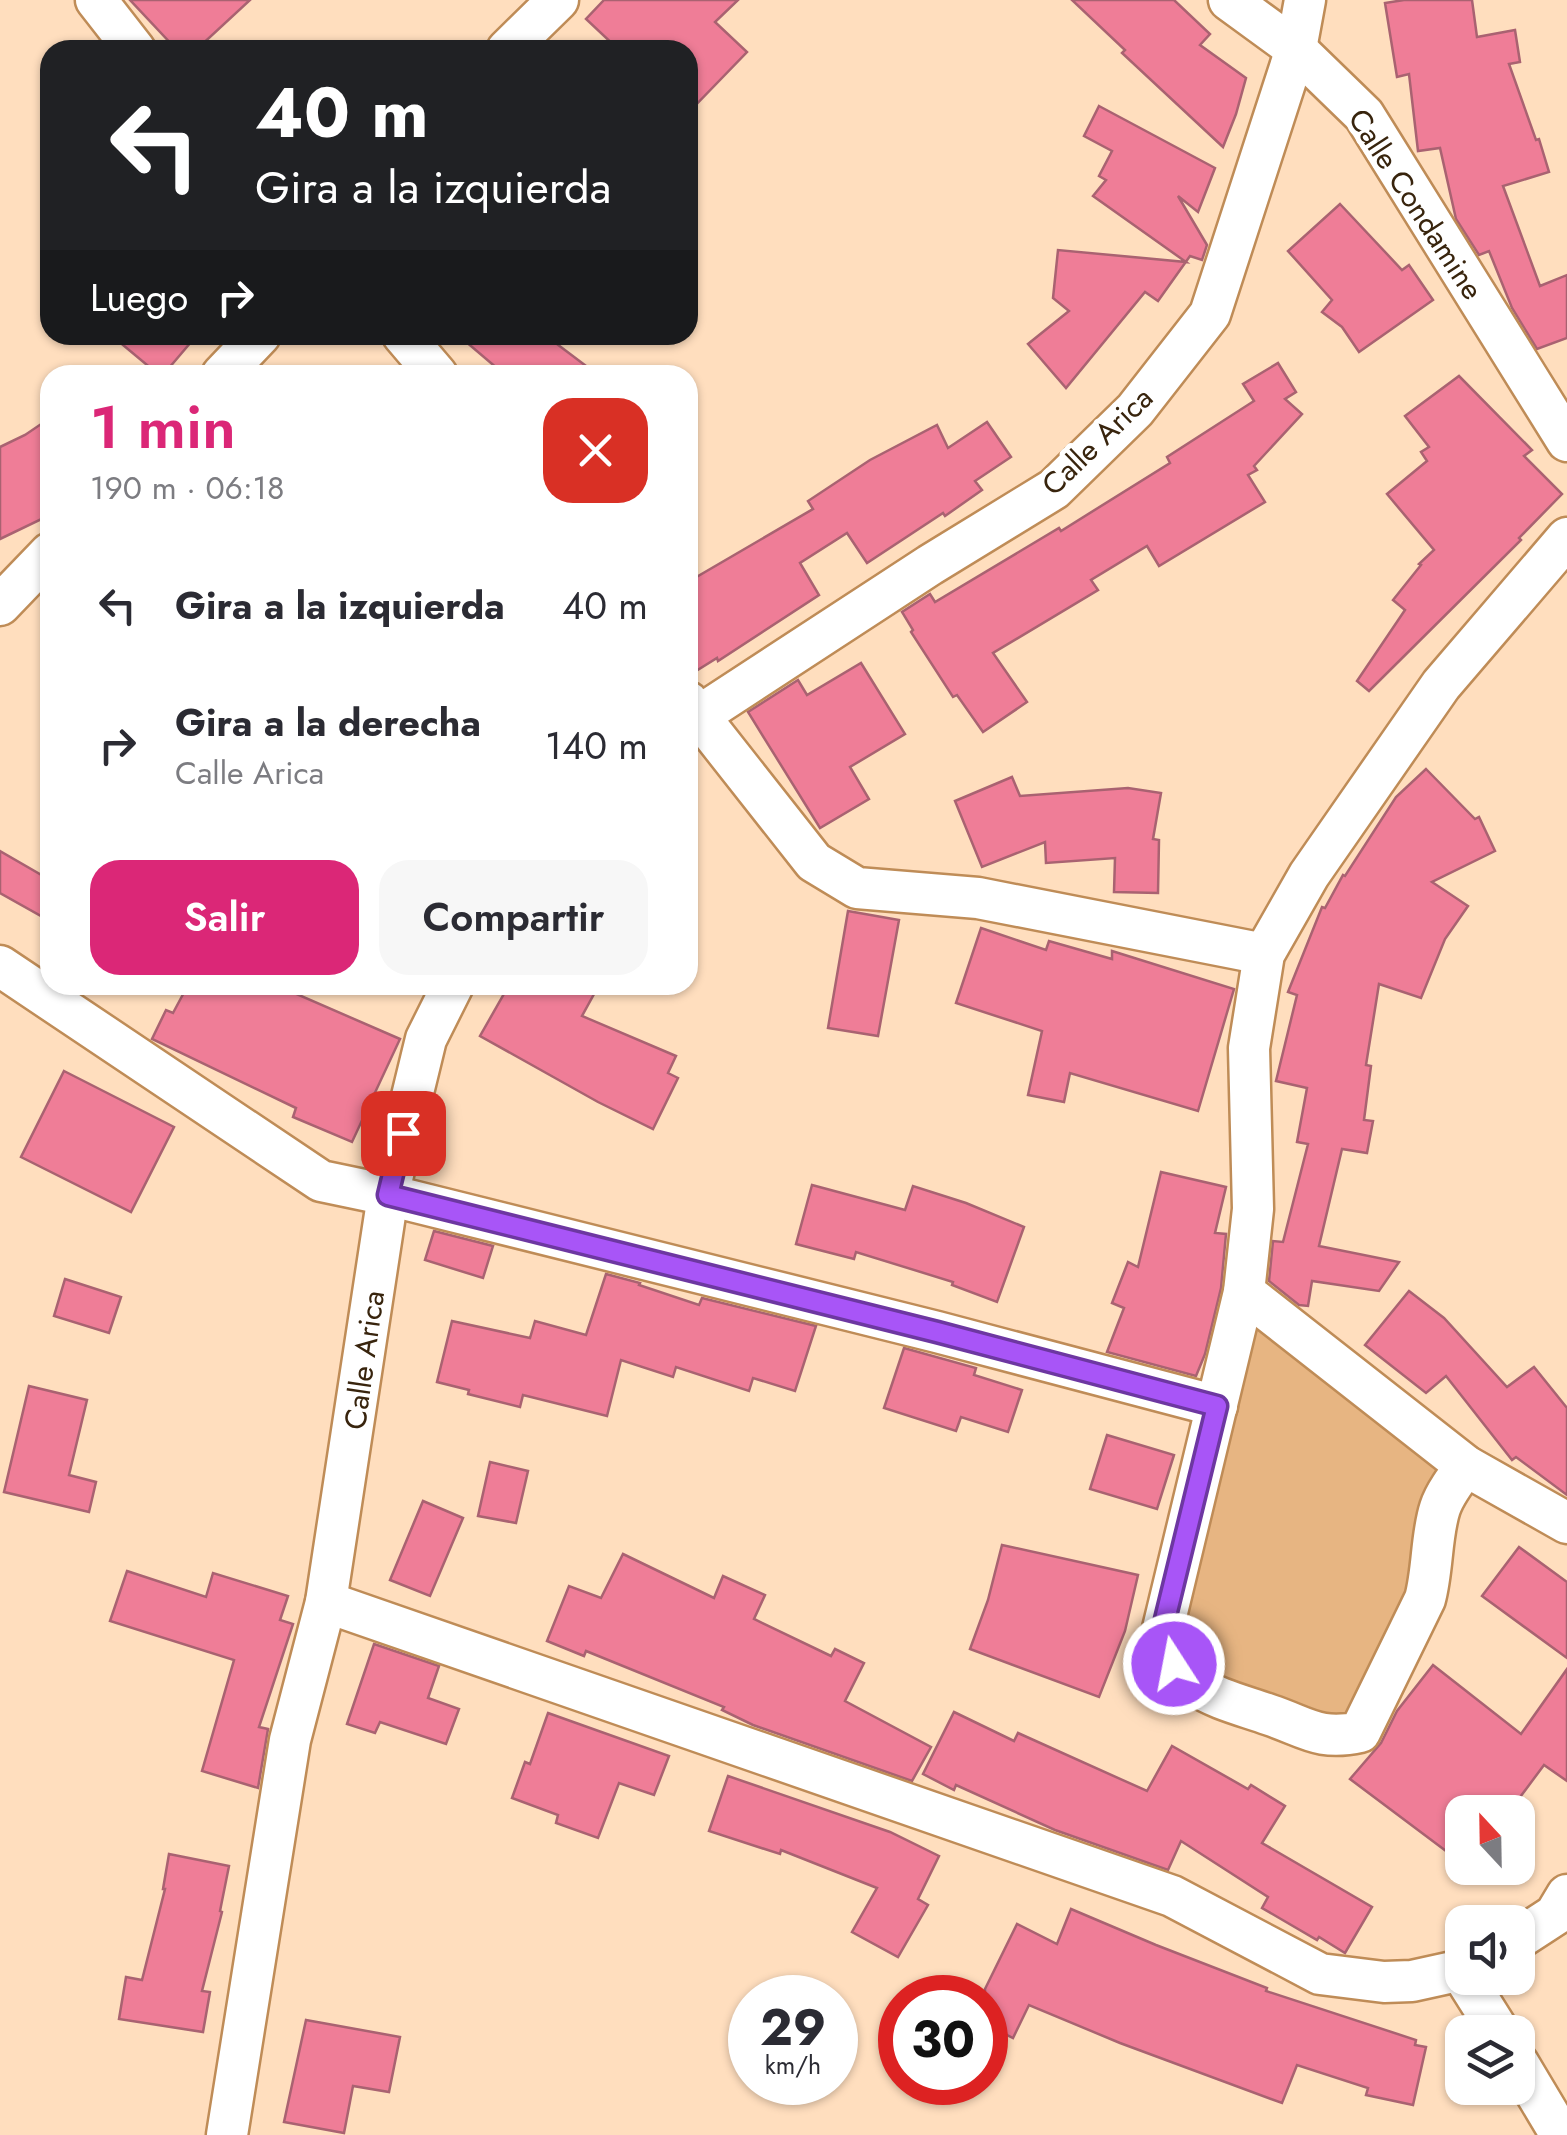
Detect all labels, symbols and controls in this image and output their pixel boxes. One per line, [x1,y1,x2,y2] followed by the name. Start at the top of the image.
[255,62,429,163] text: 40 m
[90,80,220,210] icon: left
[1338,100,1494,308] street label: Calle Condamine
[255,155,611,220] text: Gira a la izquierda
[90,270,188,325] text: Luego
[208,270,263,325] icon: right
[1032,377,1162,505] street label: Calle Arica
[90,384,236,471] text: 1 min
[543,398,648,503] button: close
[90,465,285,511] text: 190 m · 06:18
[90,578,145,633] icon: left
[175,578,505,633] text: Gira a la izquierda
[562,578,648,633] text: 40 m
[175,695,481,750] text: Gira a la derecha
[90,718,145,773] icon: right
[545,718,648,773] text: 140 m
[175,750,324,796] text: Calle Arica
[90,860,359,975] button: Salir
[379,860,648,975] button: Compartir
[361,1091,446,1176] pin
[376,1106,431,1161] icon: arrive
[333,1288,395,1432] street label: Calle Arica
[1122,1612,1226,1716] position arrow
[1445,1795,1535,1885] north arrow
[1445,1795,1535,2105] map controls
[1445,1905,1535,1995] button: sound
[878,1975,1008,2105] speed limit sign: 30
[760,1991,826,2064] text: 29
[1445,2015,1535,2105] button: layers
[765,2047,821,2083] text: km/h

